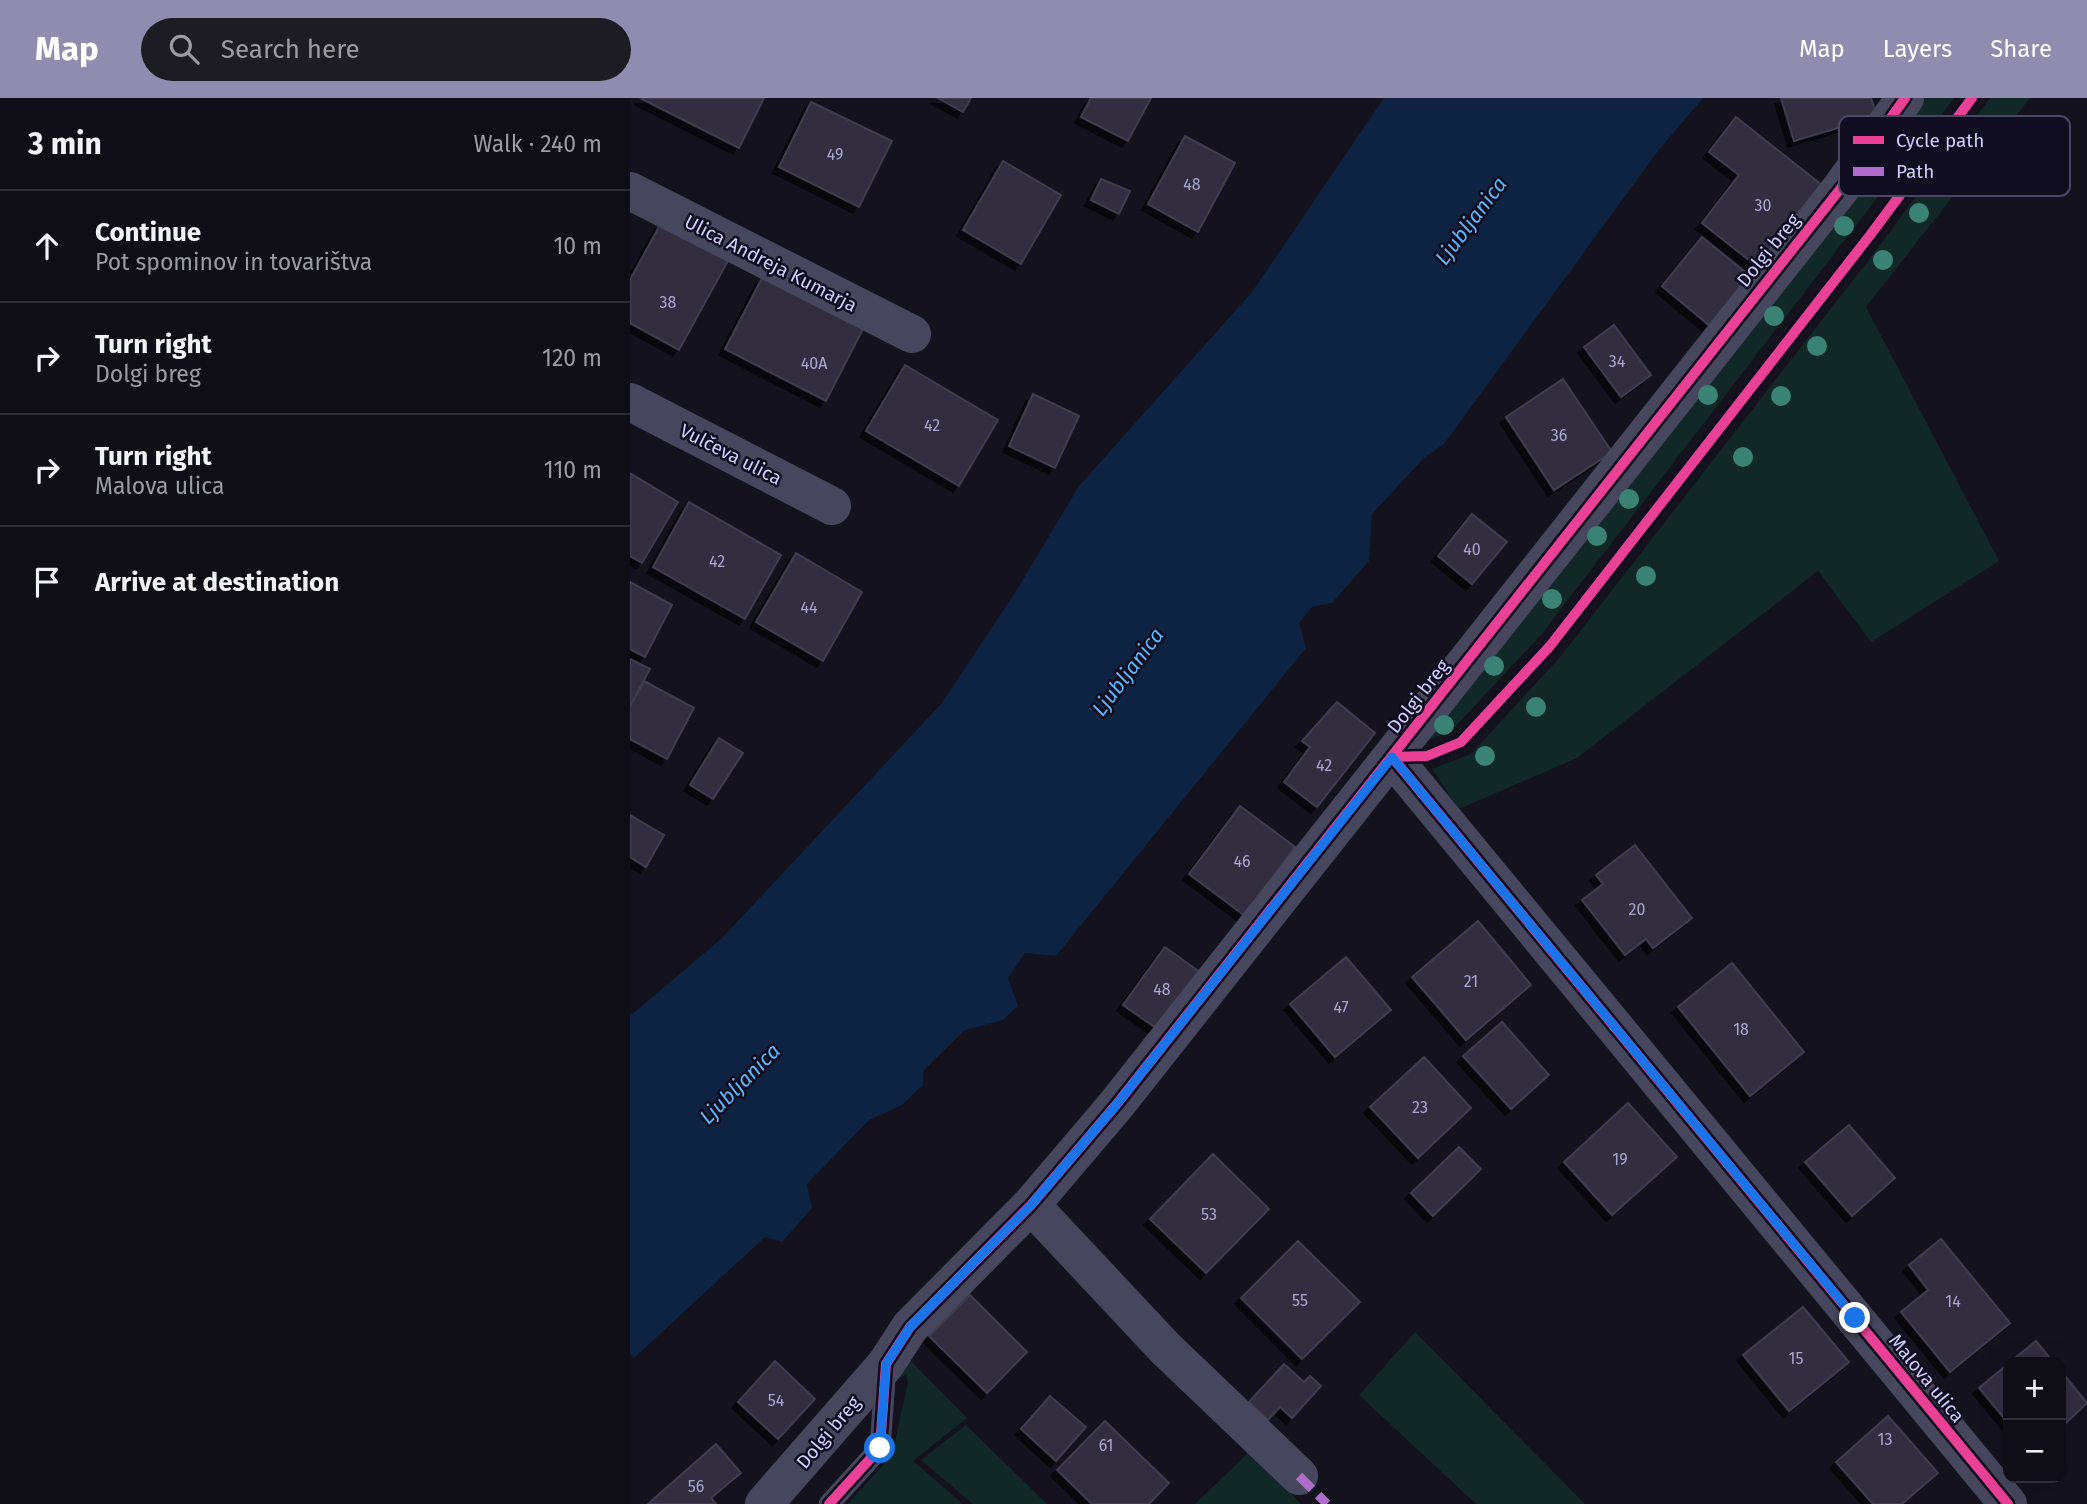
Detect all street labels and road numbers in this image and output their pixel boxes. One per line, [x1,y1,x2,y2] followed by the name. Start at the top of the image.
[1732,209,1805,292] street label: Dolgi breg
[681,210,861,317] street label: Ulica Andreja Kumarja
[676,419,786,490] street label: Vulčeva ulica
[1382,655,1454,738] street label: Dolgi breg
[1884,1329,1969,1427] street label: Malova ulica
[791,1391,865,1473] street label: Dolgi breg

